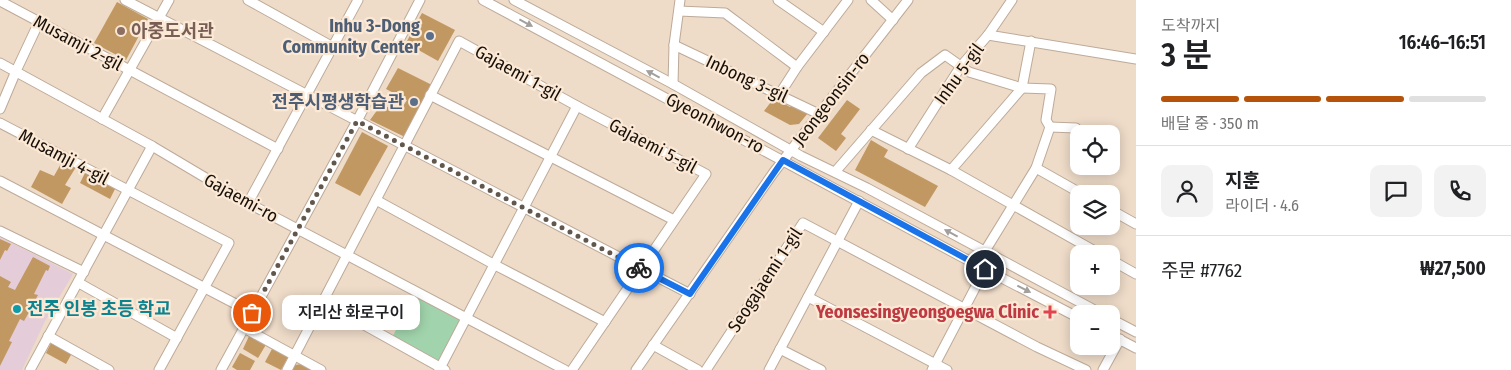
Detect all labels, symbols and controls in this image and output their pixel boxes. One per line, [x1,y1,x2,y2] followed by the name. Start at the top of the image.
[30,10,127,76] street label: Musamji 2-gil
[282,15,420,58] place label: Inhu 3-Dong Community Center
[1161,16,1220,35] text: 도착까지
[519,19,533,27] one-way arrow
[131,20,214,42] place label: 아중도서관
[115,25,127,37] marker: 아중도서관
[424,30,436,42] marker: Inhu 3-Dong Community Center
[1399,31,1486,54] text: 16:46–16:51
[1161,36,1212,74] text: 3 분
[930,39,989,109] street label: Inhu 5-gil
[471,40,565,106] street label: Gajaemi 1-gil
[788,48,874,150] street label: Jeongeonsin-ro
[703,50,792,108] street label: Inbong 3-gil
[647,69,660,78] one-way arrow
[662,88,768,158] street label: Gyeonhwon-ro
[272,91,404,113] place label: 전주시평생학습관
[408,96,420,108] marker: 전주시평생학습관
[605,114,701,178] street label: Gajaemi 5-gil
[1161,114,1259,133] text: 배달 중 · 350 m
[15,124,113,190] street label: Musamji 4-gil
[1070,125,1120,355] map controls
[1070,125,1120,175] button: locate
[1161,165,1213,217] button: person
[1370,165,1422,217] button: chat
[1434,165,1486,217] button: phone
[200,169,282,227] street label: Gajaemi-ro
[1225,169,1260,192] text: 지훈
[1070,185,1120,235] button: layers
[1225,196,1299,215] text: 라이더 · 4.6
[723,223,807,336] street label: Seogajaemi 1-gil
[944,228,958,237] one-way arrow
[614,243,664,293] courier
[1070,245,1120,295] button: +
[964,248,1006,290] pin
[625,254,653,282] icon: bike
[971,255,999,283] icon: home
[1420,257,1486,280] text: ₩27,500
[1161,259,1242,282] text: 주문 #7762
[1017,285,1031,293] one-way arrow
[231,292,273,334] pin
[282,296,420,330] callout: 지리산 화로구이
[27,298,171,320] place label: 전주 인봉 초등 학교
[238,299,266,327] icon: bag
[815,301,1039,323] place label: Yeonsesingyeongoegwa Clinic
[11,303,23,315] marker: 전주 인봉 초등 학교
[298,303,404,322] text: 지리산 화로구이
[1043,305,1057,319] marker: Yeonsesingyeongoegwa Clinic
[1070,305,1120,355] button: −

